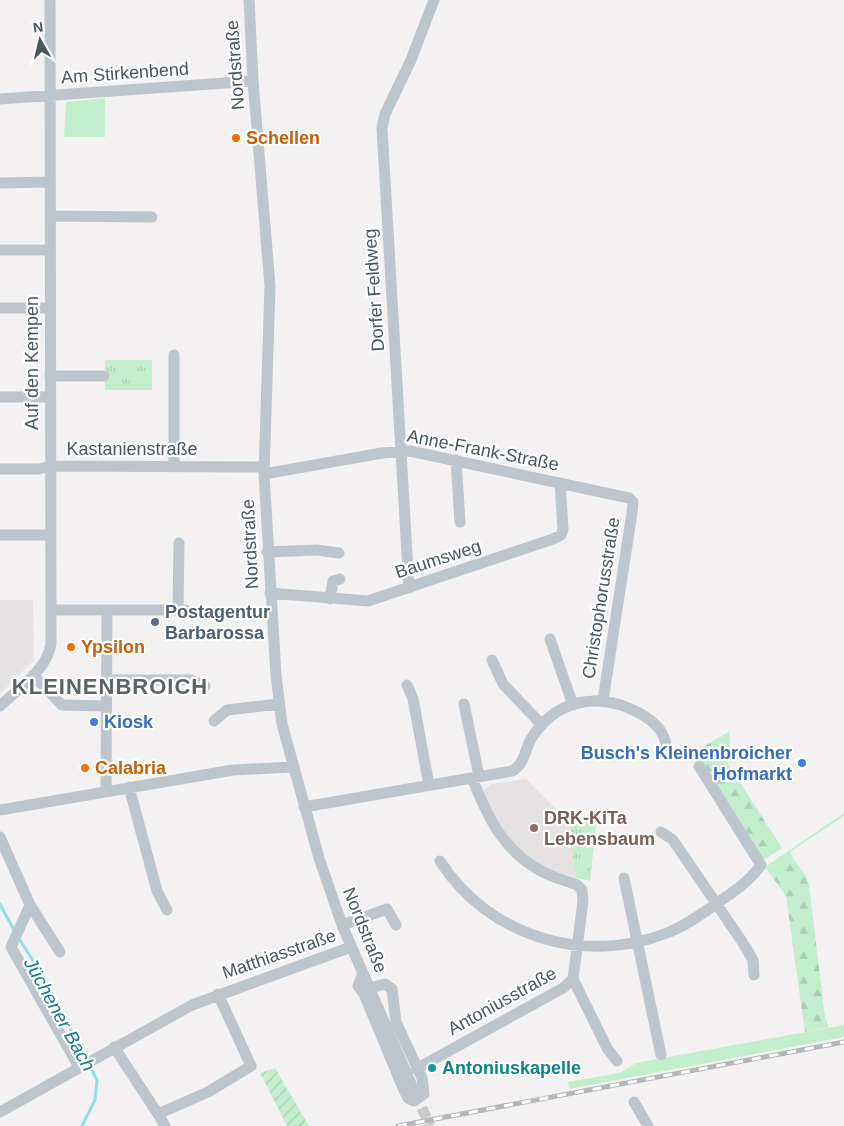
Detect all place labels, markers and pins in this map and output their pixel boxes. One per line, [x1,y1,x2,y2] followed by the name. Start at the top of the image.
[246,128,320,148] place label: Schellen
[230,132,242,144] marker: Schellen
[165,602,270,643] place label: Postagentur Barbarossa
[149,616,161,628] marker: Postagentur Barbarossa
[81,637,145,657] place label: Ypsilon
[65,641,77,653] marker: Ypsilon
[104,712,154,732] place label: Kiosk
[88,716,100,728] marker: Kiosk
[581,743,792,784] place label: Busch's Kleinenbroicher Hofmarkt
[796,757,808,769] marker: Busch's Kleinenbroicher Hofmarkt
[95,758,167,778] place label: Calabria
[79,762,91,774] marker: Calabria
[544,808,655,849] place label: DRK-KiTa Lebensbaum
[528,822,540,834] marker: DRK-KiTa Lebensbaum
[442,1058,581,1078] place label: Antoniuskapelle
[426,1062,438,1074] marker: Antoniuskapelle

